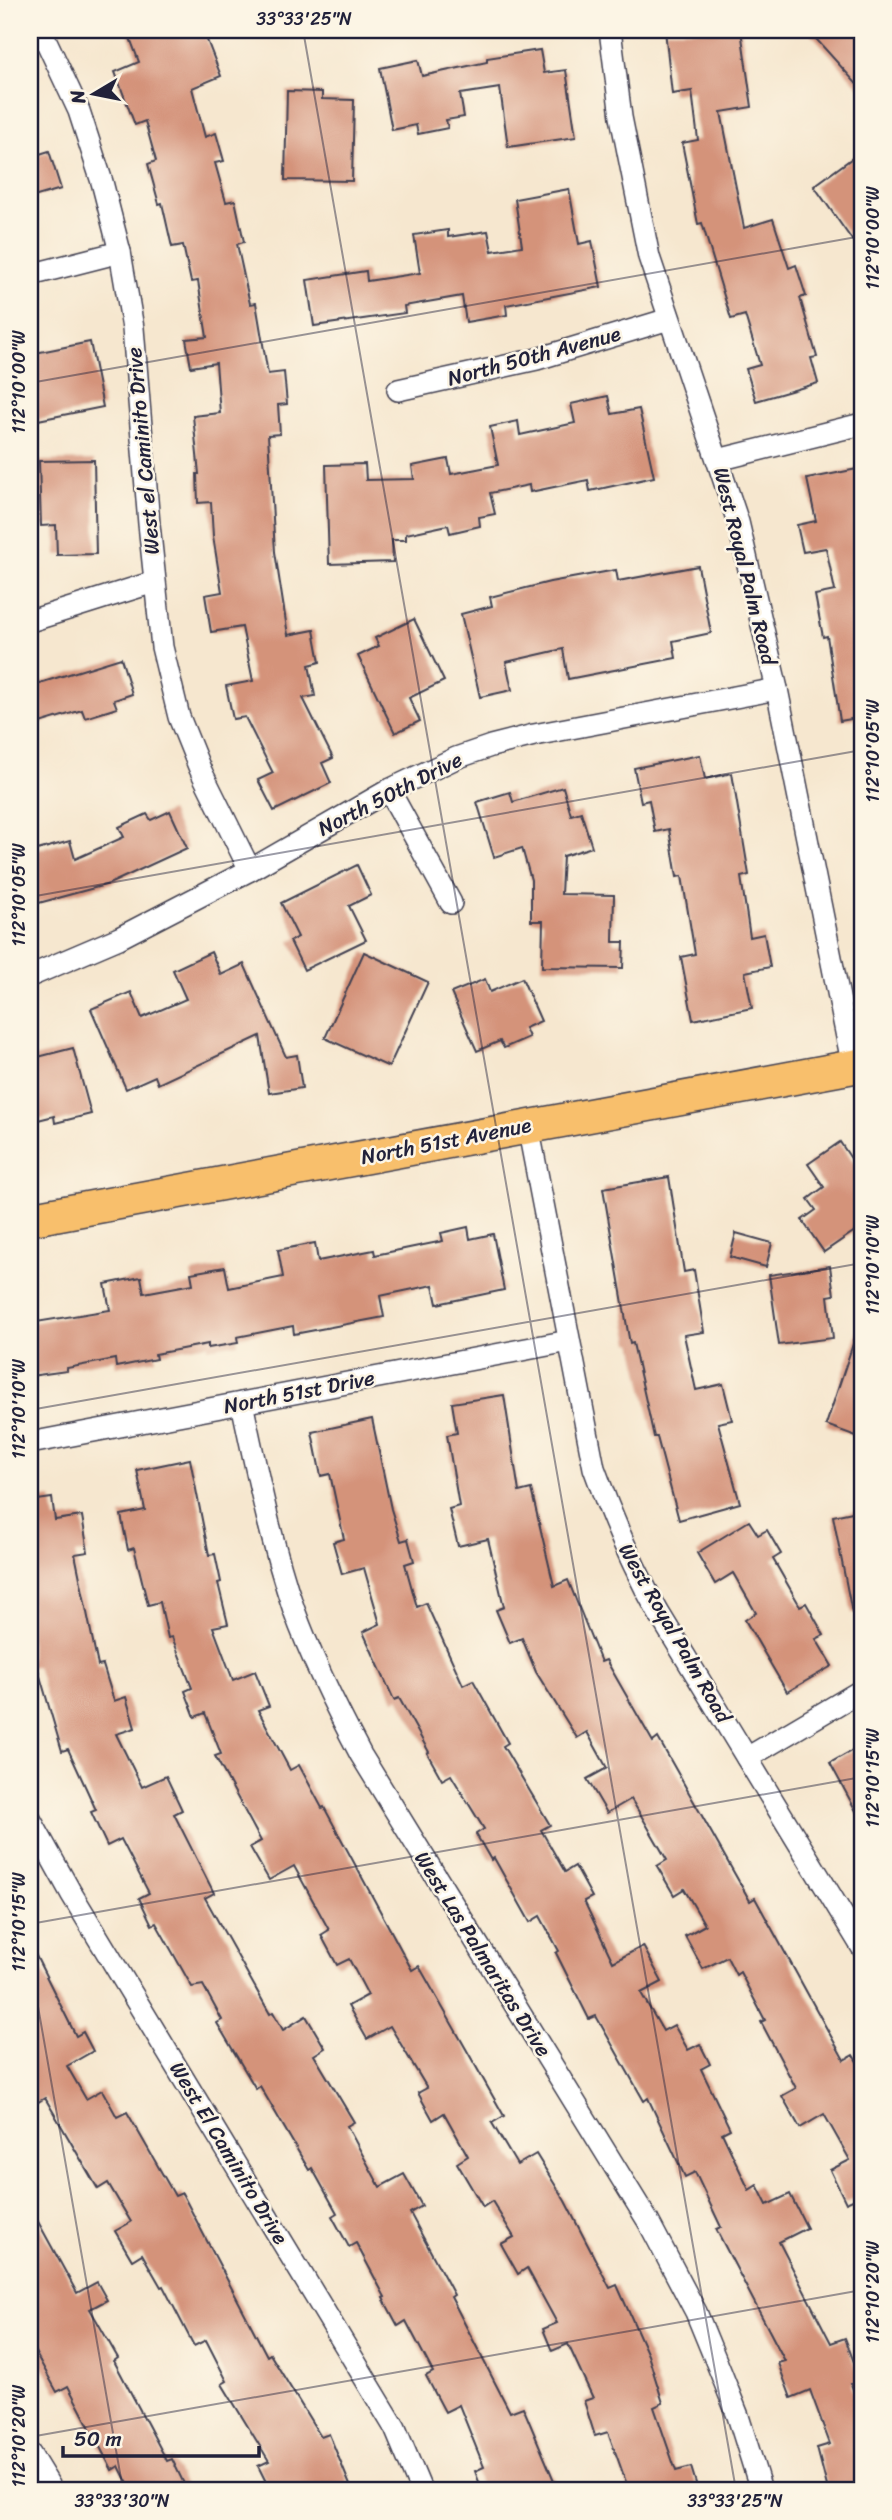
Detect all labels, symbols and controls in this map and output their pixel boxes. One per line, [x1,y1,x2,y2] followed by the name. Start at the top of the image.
[256,3,352,35] text: 33°33'25"N
[60,60,130,130] north arrow
[60,87,95,107] text: N
[857,185,889,290] text: 112°10'00"W
[443,315,625,397] street label: North 50th Avenue
[3,329,35,434] text: 112°10'00"W
[115,346,171,556] street label: West el Caminito Drive
[702,463,788,671] street label: West Royal Palm Road
[857,698,889,803] text: 112°10'05"W
[311,741,470,847] street label: North 50th Drive
[3,842,35,947] text: 112°10'05"W
[358,1106,534,1176] street label: North 51st Avenue
[857,1214,889,1315] text: 112°10'10"W
[3,1358,35,1459] text: 112°10'10"W
[220,1359,378,1425] street label: North 51st Drive
[608,1536,743,1732] street label: West Royal Palm Road
[857,1727,889,1828] text: 112°10'15"W
[404,1843,562,2065] street label: West Las Palmaritas Drive
[3,1871,35,1972] text: 112°10'15"W
[159,2054,299,2252] street label: West El Caminito Drive
[857,2240,889,2343] text: 112°10'20"W
[3,2384,35,2487] text: 112°10'20"W
[63,2415,259,2459] scale bar
[74,2420,122,2458] text: 50 m
[74,2485,170,2517] text: 33°33'30"N
[687,2485,783,2517] text: 33°33'25"N

